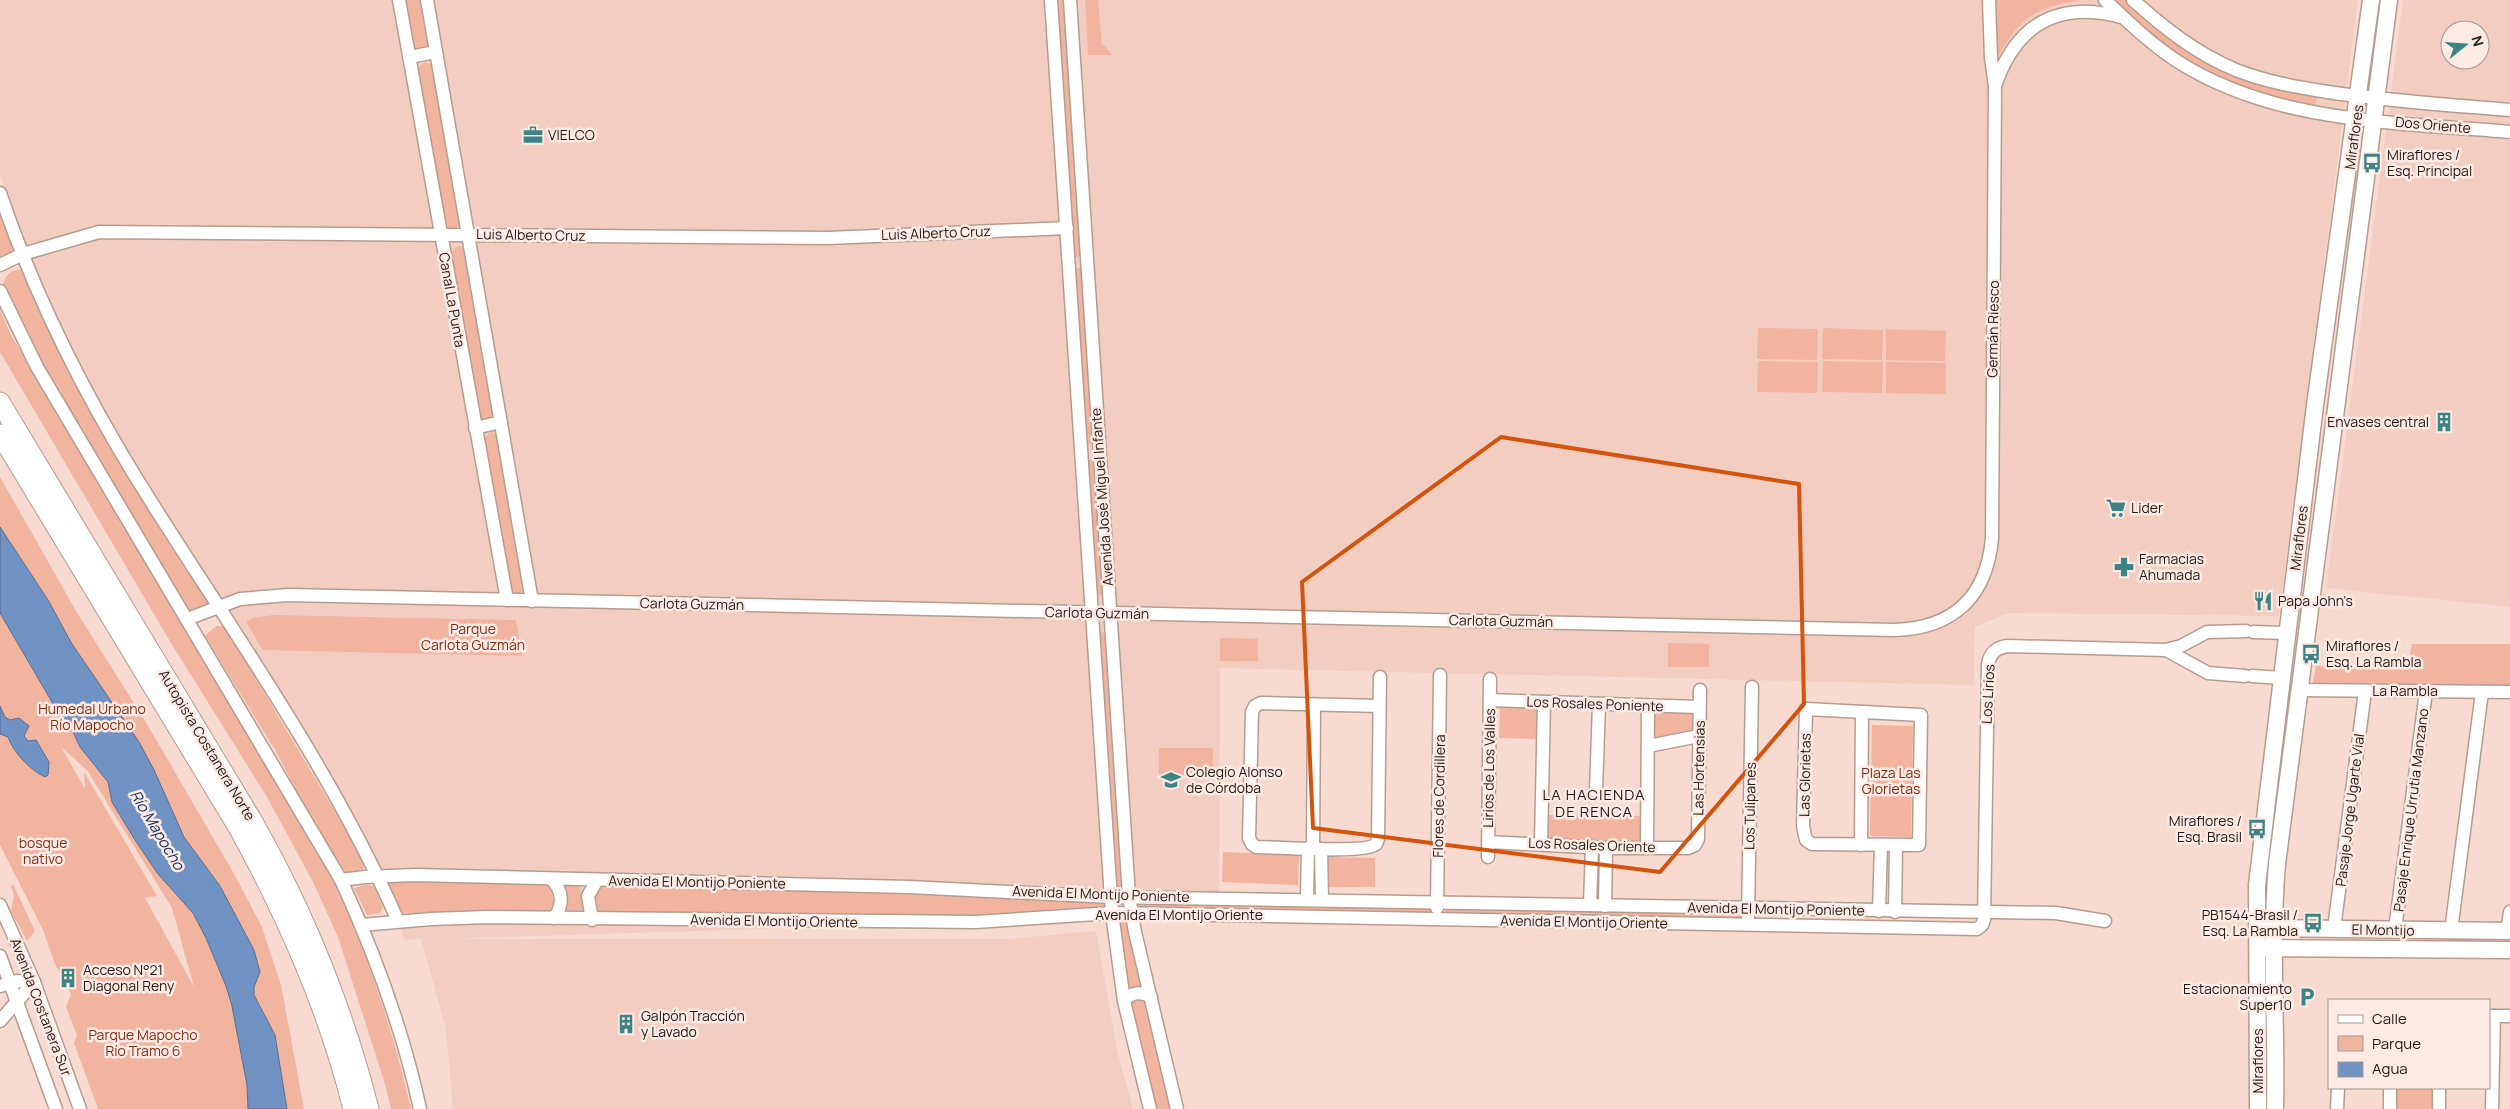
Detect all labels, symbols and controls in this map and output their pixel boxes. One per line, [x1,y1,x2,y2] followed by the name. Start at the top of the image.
[2440,20,2490,70] north arrow
[2467,33,2488,49] text: N
[2340,103,2367,170] street label: Miraflores
[2394,112,2472,137] street label: Dos Oriente
[522,124,544,146] office icon: VIELCO
[548,125,595,144] place label: VIELCO
[2387,145,2472,180] place label: Miraflores / Esq. Principal
[2361,152,2383,174] bus stop icon: Miraflores / Esq. Principal
[881,221,991,244] street label: Luis Alberto Cruz
[476,224,586,245] street label: Luis Alberto Cruz
[435,251,470,349] street label: Canal La Punta
[1982,280,2003,378] street label: Germán Riesco
[1086,407,1117,587] street label: Avenida José Miguel Infante
[2433,411,2455,433] building icon: Envases central
[2327,412,2429,431] place label: Envases central
[2105,497,2127,519] supermarket icon: Lider
[2131,498,2163,517] place label: Lider
[2285,505,2312,571] street label: Miraflores
[2139,549,2204,584] place label: Farmacias Ahumada
[2113,556,2135,578] pharmacy icon: Farmacias Ahumada
[2252,590,2274,612] restaurant icon: Papa John's
[2278,591,2353,610] place label: Papa John's
[640,593,744,614] street label: Carlota Guzmán
[1045,602,1149,623] street label: Carlota Guzmán
[1449,610,1553,631] street label: Carlota Guzmán
[421,619,525,654] park label: Parque Carlota Guzmán
[2326,636,2422,671] place label: Miraflores / Esq. La Rambla
[2300,643,2322,665] bus stop icon: Miraflores / Esq. La Rambla
[1976,664,1999,724] street label: Los Lirios
[155,666,260,824] street label: Autopista Costanera Norte
[2372,681,2438,700] street label: La Rambla
[1526,692,1664,715] street label: Los Rosales Poniente
[38,699,146,734] park label: Humedal Urbano Río Mapocho
[2389,707,2432,913] street label: Pasaje Enrique Urrutia Manzano
[1478,708,1499,828] street label: Lirios de Los Valles
[1688,720,1709,816] street label: Las Hortensias
[2331,732,2368,888] street label: Pasaje Jorge Ugarte Vial
[1794,733,1815,817] street label: Las Glorietas
[1428,734,1449,858] street label: Flores de Cordillera
[1186,762,1283,797] place label: Colegio Alonso de Córdoba
[1739,762,1760,850] street label: Los Tulipanes
[1861,763,1921,798] park label: Plaza Las Glorietas
[1160,769,1182,791] school or university icon: Colegio Alonso de Córdoba
[1543,784,1645,822] district label: LA HACIENDA DE RENCA
[125,786,190,875] water label: Río Mapocho
[2169,811,2242,846] place label: Miraflores / Esq. Brasil
[2246,818,2268,840] bus stop icon: Miraflores / Esq. Brasil
[19,833,67,868] park label: bosque nativo
[1528,833,1656,856] street label: Los Rosales Oriente
[608,870,786,893] street label: Avenida El Montijo Poniente
[1012,881,1190,906] street label: Avenida El Montijo Poniente
[1687,897,1865,920] street label: Avenida El Montijo Poniente
[1095,905,1263,924] street label: Avenida El Montijo Oriente
[2202,905,2298,940] place label: PB1544-Brasil / Esq. La Rambla
[690,910,858,931] street label: Avenida El Montijo Oriente
[1500,911,1668,932] street label: Avenida El Montijo Oriente
[2302,912,2324,934] bus stop icon: PB1544-Brasil / Esq. La Rambla
[2351,919,2415,940] street label: El Montijo
[6,935,77,1079] street label: Avenida Costanera Sur
[83,960,175,995] place label: Acceso N°21 Diagonal Reny
[57,967,79,989] building icon: Acceso N°21 Diagonal Reny
[2183,979,2292,1014] place label: Estacionamiento Super10
[2296,986,2318,1008] parking icon: Estacionamiento Super10
[2328,999,2490,1089] legend
[641,1006,745,1041] place label: Galpón Tracción y Lavado
[2372,1008,2407,1029] text: Calle
[615,1013,637,1035] building icon: Galpón Tracción y Lavado
[88,1025,198,1060] park label: Parque Mapocho Río Tramo 6
[2248,1028,2267,1094] street label: Miraflores
[2372,1033,2421,1054] text: Parque
[2372,1058,2408,1079] text: Agua

